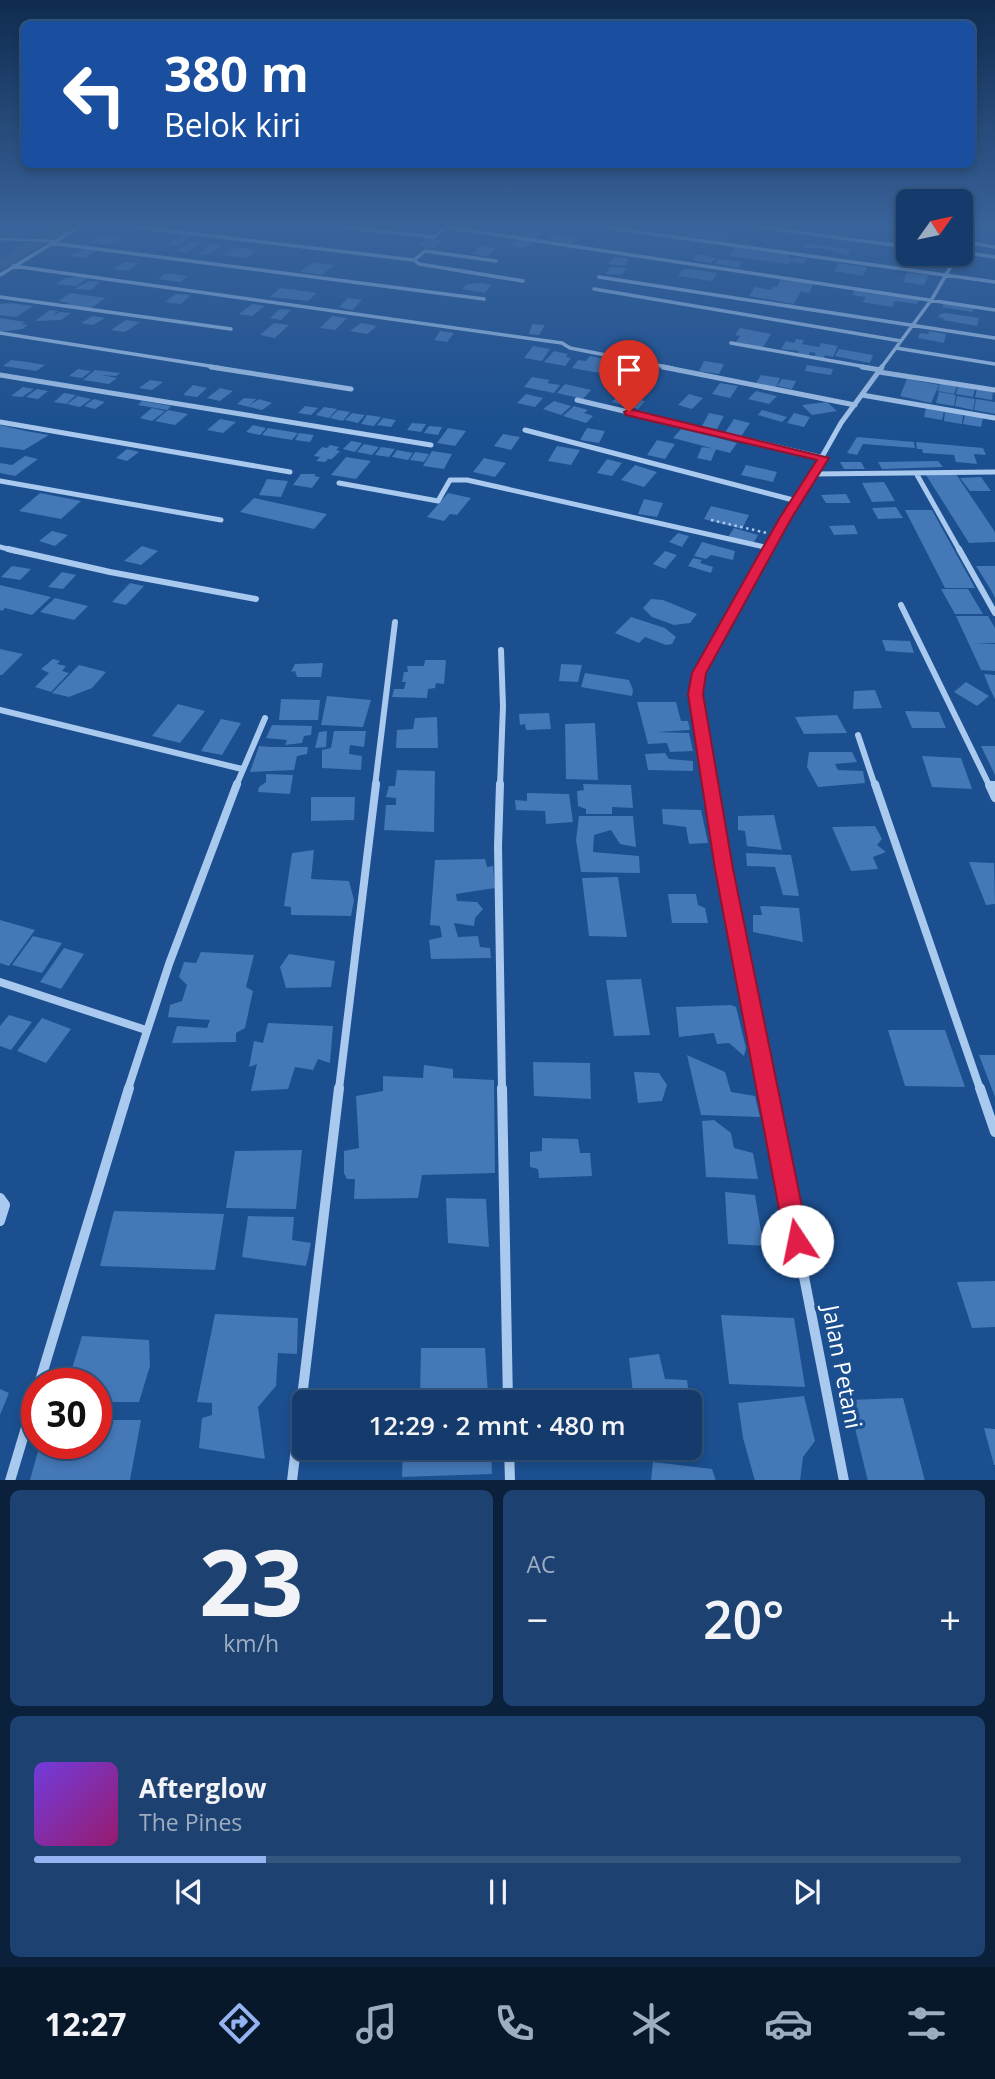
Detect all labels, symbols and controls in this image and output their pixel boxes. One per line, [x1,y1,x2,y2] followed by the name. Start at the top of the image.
[164,40,309,106] text: 380 m
[49,49,140,140] icon: left
[164,103,301,146] text: Belok kiri
[896,189,973,266] north arrow
[896,189,973,266] map controls
[599,340,659,412] pin
[610,351,648,389] icon: arrive
[760,1204,834,1278] position arrow
[815,1300,871,1431] street label: Jalan Petani
[21,1368,112,1459] speed limit sign: 30
[368,1407,626,1443] text: 12:29 · 2 mnt · 480 m
[199,1519,303,1643] text: 23
[527,1548,556,1580] text: AC
[703,1583,785,1654] text: 20°
[527,1593,548,1645] text: −
[939,1593,961,1645] text: +
[223,1627,279,1659] text: km/h
[139,1770,266,1806] text: Afterglow
[139,1806,242,1838] text: The Pines
[170,1873,208,1911] icon: previous
[479,1873,517,1911] icon: pause
[788,1873,826,1911] icon: next
[215,1999,264,2048] icon: directions
[352,1999,401,2048] icon: music
[490,1999,539,2048] icon: phone
[627,1999,676,2048] icon: climate
[764,1999,813,2048] icon: car
[902,1999,951,2048] icon: filters
[44,2002,127,2045] text: 12:27

